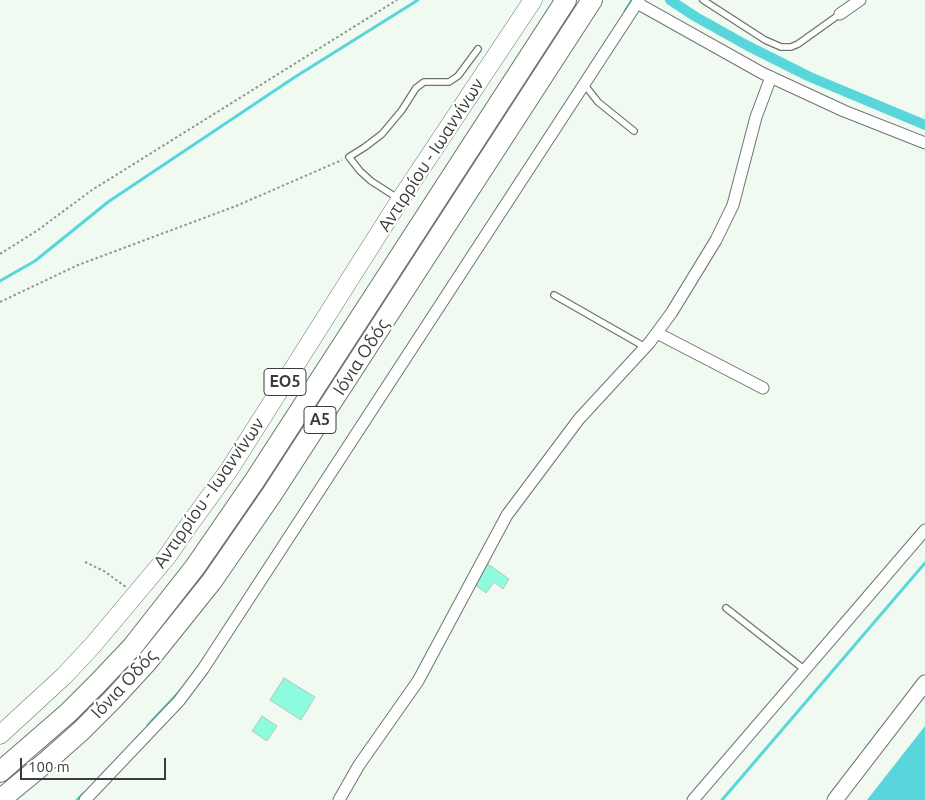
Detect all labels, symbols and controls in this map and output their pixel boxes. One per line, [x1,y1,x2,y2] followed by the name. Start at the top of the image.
[373,74,489,236] street label: Αντιρρίου - Ιωαννίνων
[328,315,394,399] street label: Ιόνια Οδός
[264,368,306,396] road number: ΕΟ5
[304,406,336,434] road number: Α5
[149,414,269,572] street label: Αντιρρίου - Ιωαννίνων
[87,645,161,723] street label: Ιόνια Οδός
[22,748,169,780] scale bar
[28,758,70,775] text: 100 m

